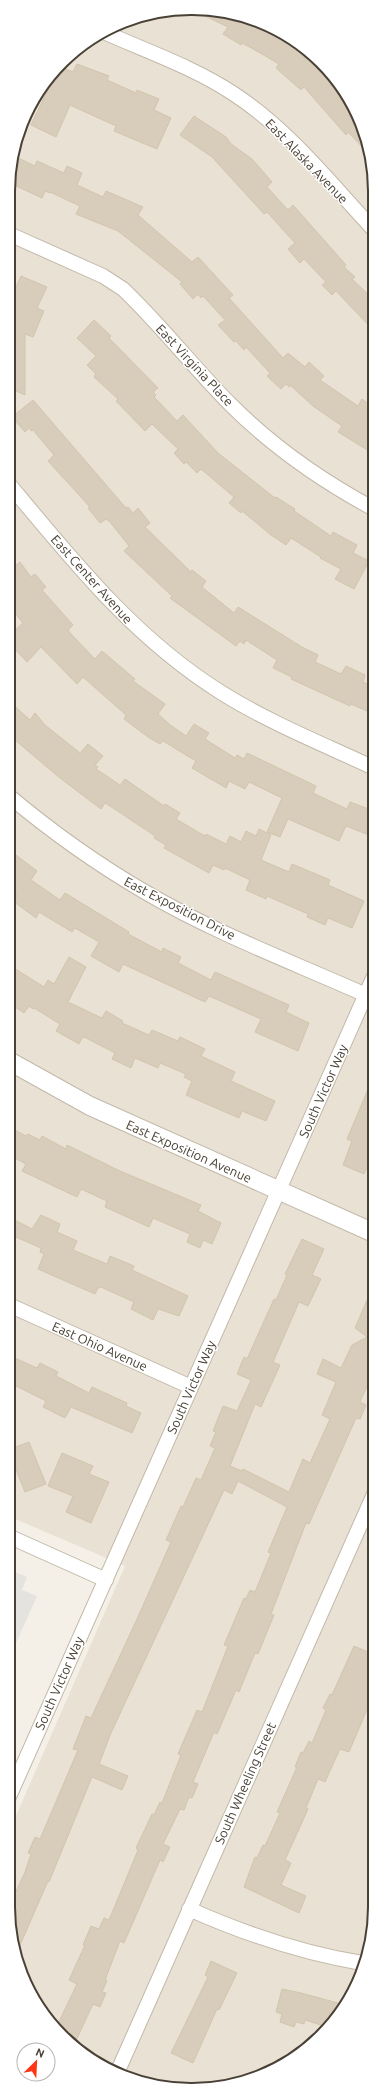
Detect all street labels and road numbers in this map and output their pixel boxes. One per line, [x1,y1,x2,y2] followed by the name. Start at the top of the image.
[263,116,351,206] street label: East Alaska Avenue
[154,321,236,409] street label: East Virginia Place
[49,532,135,626] street label: East Center Avenue
[122,874,238,942] street label: East Exposition Drive
[296,1042,350,1140] street label: South Victor Way
[124,1117,254,1185] street label: East Exposition Avenue
[50,1319,150,1373] street label: East Ohio Avenue
[164,1338,218,1436] street label: South Victor Way
[32,1634,86,1732] street label: South Victor Way
[212,1720,278,1846] street label: South Wheeling Street

